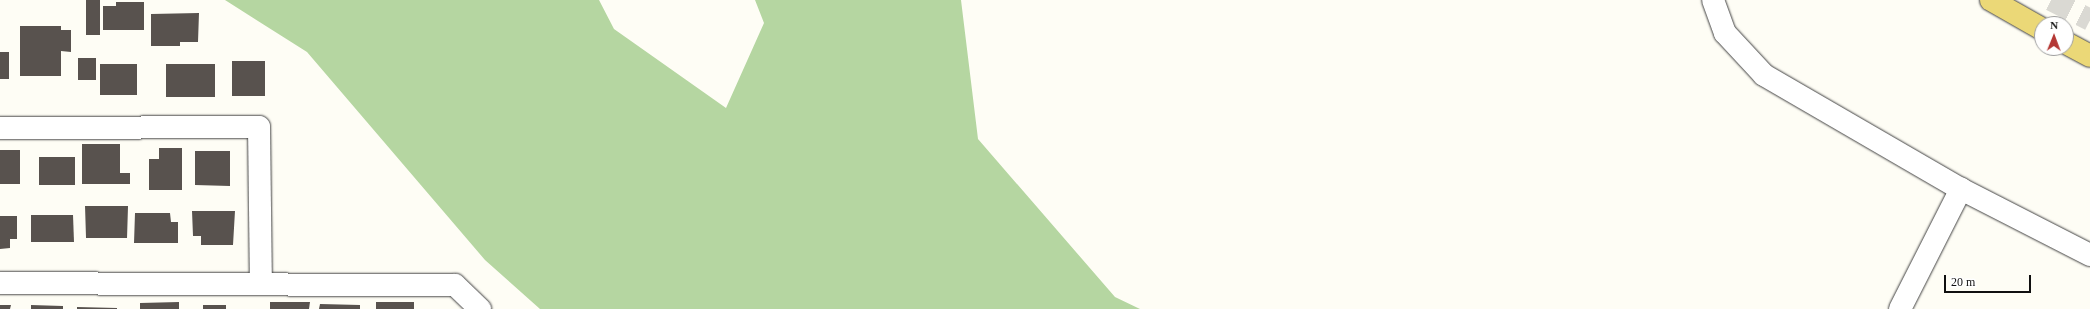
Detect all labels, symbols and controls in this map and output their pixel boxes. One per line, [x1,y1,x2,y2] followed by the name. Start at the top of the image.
[2034,16,2074,56] north arrow
[2050,19,2058,31] text: N
[1946,267,2033,293] scale bar
[1951,275,1975,289] text: 20 m

